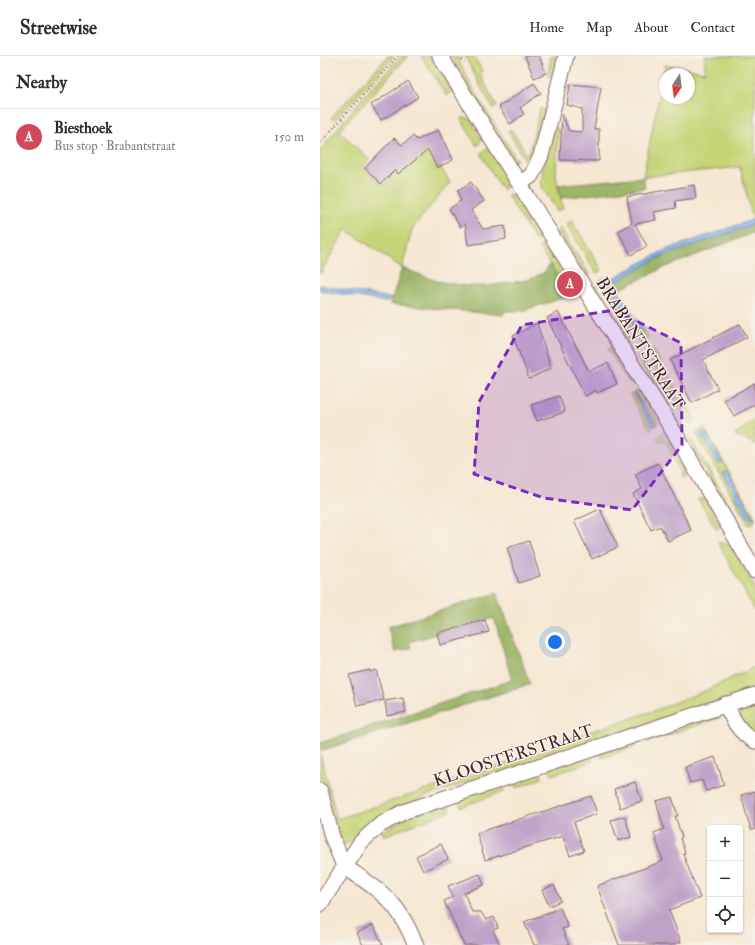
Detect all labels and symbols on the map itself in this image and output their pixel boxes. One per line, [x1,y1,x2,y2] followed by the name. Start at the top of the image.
[659,68,695,104] north arrow
[557,269,583,299] pin: A
[591,273,690,414] street label: BRABANTSTRAAT
[545,632,565,652] your location
[431,720,596,791] street label: KLOOSTERSTRAAT

